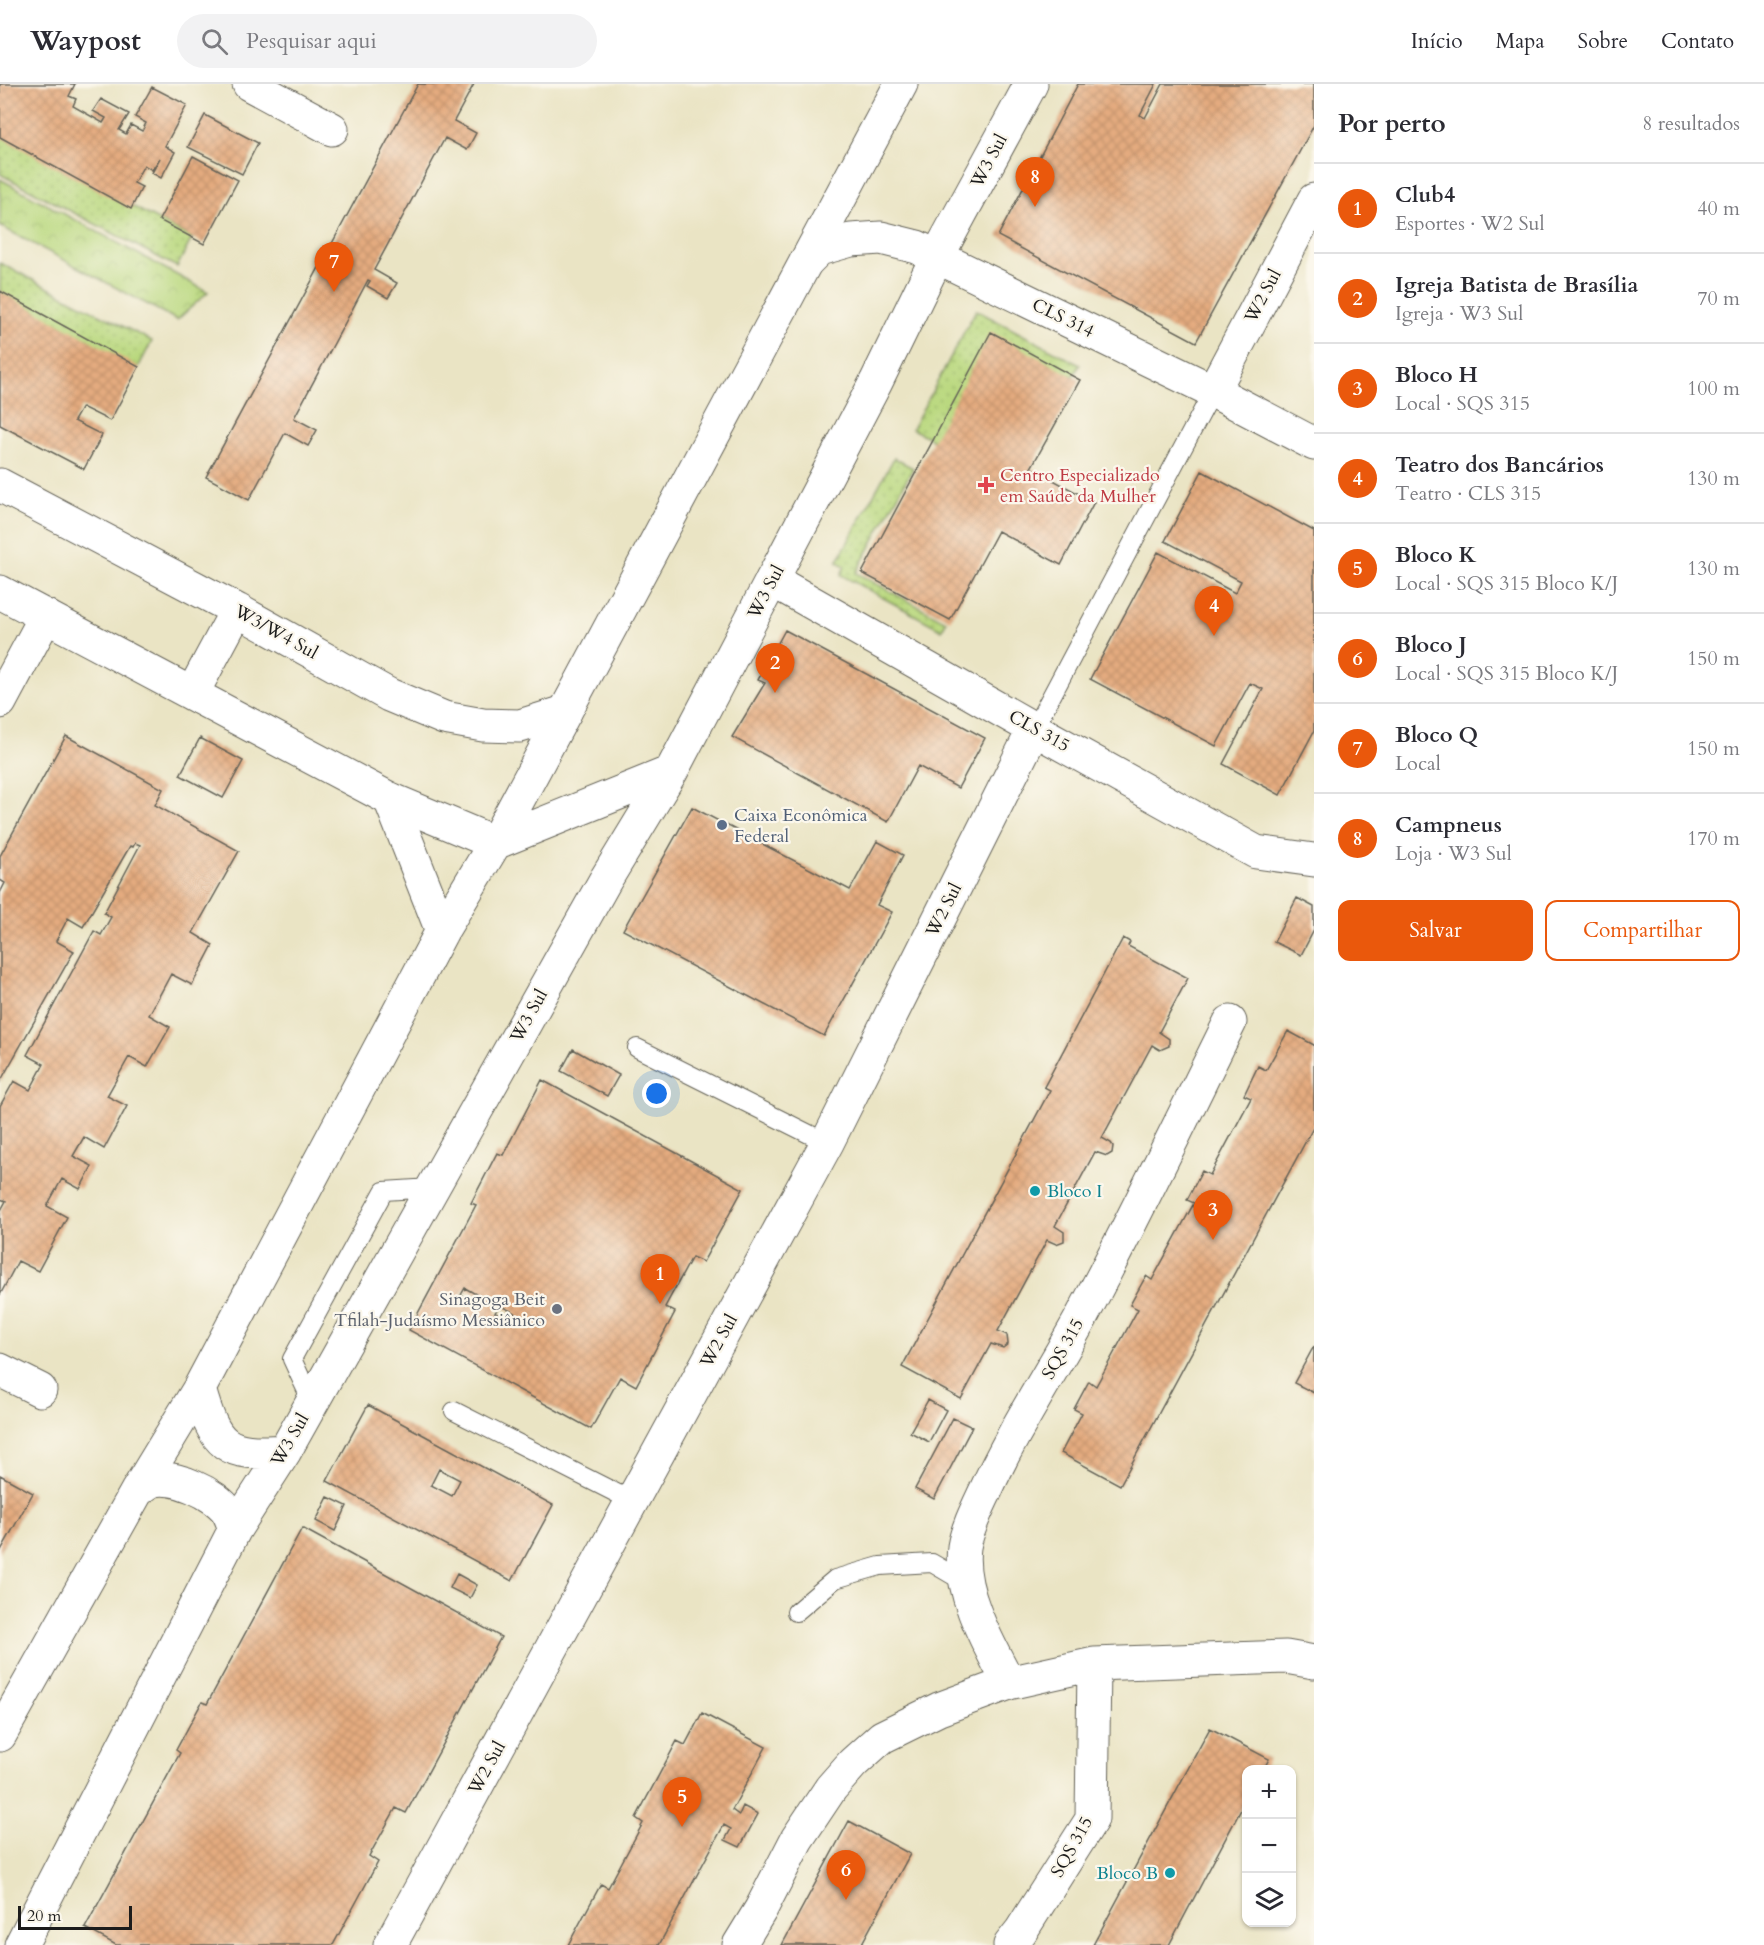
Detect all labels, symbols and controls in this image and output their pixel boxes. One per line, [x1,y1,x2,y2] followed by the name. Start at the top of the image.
[177,14,597,68] search box
[30,22,141,60] text: Waypost
[198,25,231,58] icon: search
[246,26,377,56] text: Pesquisar aqui
[1411,27,1463,56] text: Início
[1496,27,1545,56] text: Mapa
[1578,27,1628,56] text: Sobre
[1661,27,1734,56] text: Contato
[1338,106,1446,141] text: Por perto
[1642,110,1740,137] text: 8 resultados
[964,129,1014,193] street label: W3 Sul
[1016,158,1054,207] pin: 8
[1395,180,1455,210] text: Club4
[1352,195,1363,222] text: 1
[1697,195,1740,222] text: 40 m
[1395,210,1544,237] text: Esportes · W2 Sul
[314,242,354,292] pin: 7
[1238,264,1288,328] street label: W2 Sul
[1395,270,1638,300] text: Igreja Batista de Brasília
[1352,285,1363,312] text: 2
[1697,285,1740,312] text: 70 m
[1028,292,1098,344] street label: CLS 314
[1395,300,1523,327] text: Igreja · W3 Sul
[1395,360,1478,390] text: Bloco H
[1352,375,1363,402] text: 3
[1687,375,1740,402] text: 100 m
[1395,390,1530,417] text: Local · SQS 315
[1395,450,1604,480] text: Teatro dos Bancários
[1000,463,1160,509] place label: Centro Especializado em Saúde da Mulher
[1352,465,1363,492] text: 4
[1687,465,1740,492] text: 130 m
[977,476,995,494] marker: Centro Especializado em Saúde da Mulher
[1395,480,1541,507] text: Teatro · CLS 315
[1395,540,1476,570] text: Bloco K
[1352,555,1363,582] text: 5
[1687,555,1740,582] text: 130 m
[741,560,791,624] street label: W3 Sul
[1395,570,1618,597] text: Local · SQS 315 Bloco K/J
[1194,586,1234,636] pin: 4
[229,598,323,666] street label: W3/W4 Sul
[1395,630,1467,660] text: Bloco J
[756,644,794,693] pin: 2
[1352,645,1363,672] text: 6
[1687,645,1740,672] text: 150 m
[1395,660,1618,687] text: Local · SQS 315 Bloco K/J
[1004,704,1074,758] street label: CLS 315
[1395,720,1478,750] text: Bloco Q
[1352,735,1363,762] text: 7
[1687,735,1740,762] text: 150 m
[1395,750,1441,777] text: Local
[734,803,868,849] place label: Caixa Econômica Federal
[1395,810,1502,840] text: Campneus
[715,818,729,832] marker: Caixa Econômica Federal
[1352,825,1363,852] text: 8
[1687,825,1740,852] text: 170 m
[1395,840,1512,867] text: Loja · W3 Sul
[919,878,968,942] street label: W2 Sul
[1338,900,1533,961] button: Salvar
[1545,900,1740,961] button: Compartilhar
[504,984,554,1048] street label: W3 Sul
[642,1079,671,1108] your location
[1047,1179,1102,1204] place label: Bloco I
[1028,1184,1042,1198] marker: Bloco I
[1194,1190,1232,1240] pin: 3
[640,1254,680,1304] pin: 1
[334,1287,545,1333] place label: Sinagoga Beit Tfilah-Judaísmo Messiânico
[550,1302,564,1316] marker: Sinagoga Beit Tfilah-Judaísmo Messiânico
[694,1309,744,1373] street label: W2 Sul
[1036,1314,1090,1384] street label: SQS 315
[264,1409,315,1472] street label: W3 Sul
[462,1736,512,1800] street label: W2 Sul
[1242,1765,1296,1927] map controls
[1242,1765,1296,1819] button: +
[662,1778,702,1827] pin: 5
[1045,1812,1099,1882] street label: SQS 315
[1242,1819,1296,1873] button: −
[826,1850,866,1900] pin: 6
[1096,1861,1158,1886] place label: Bloco B
[1163,1866,1177,1880] marker: Bloco B
[1242,1873,1296,1927] button: layers
[18,1903,132,1930] scale bar
[27,1905,61,1927] text: 20 m

